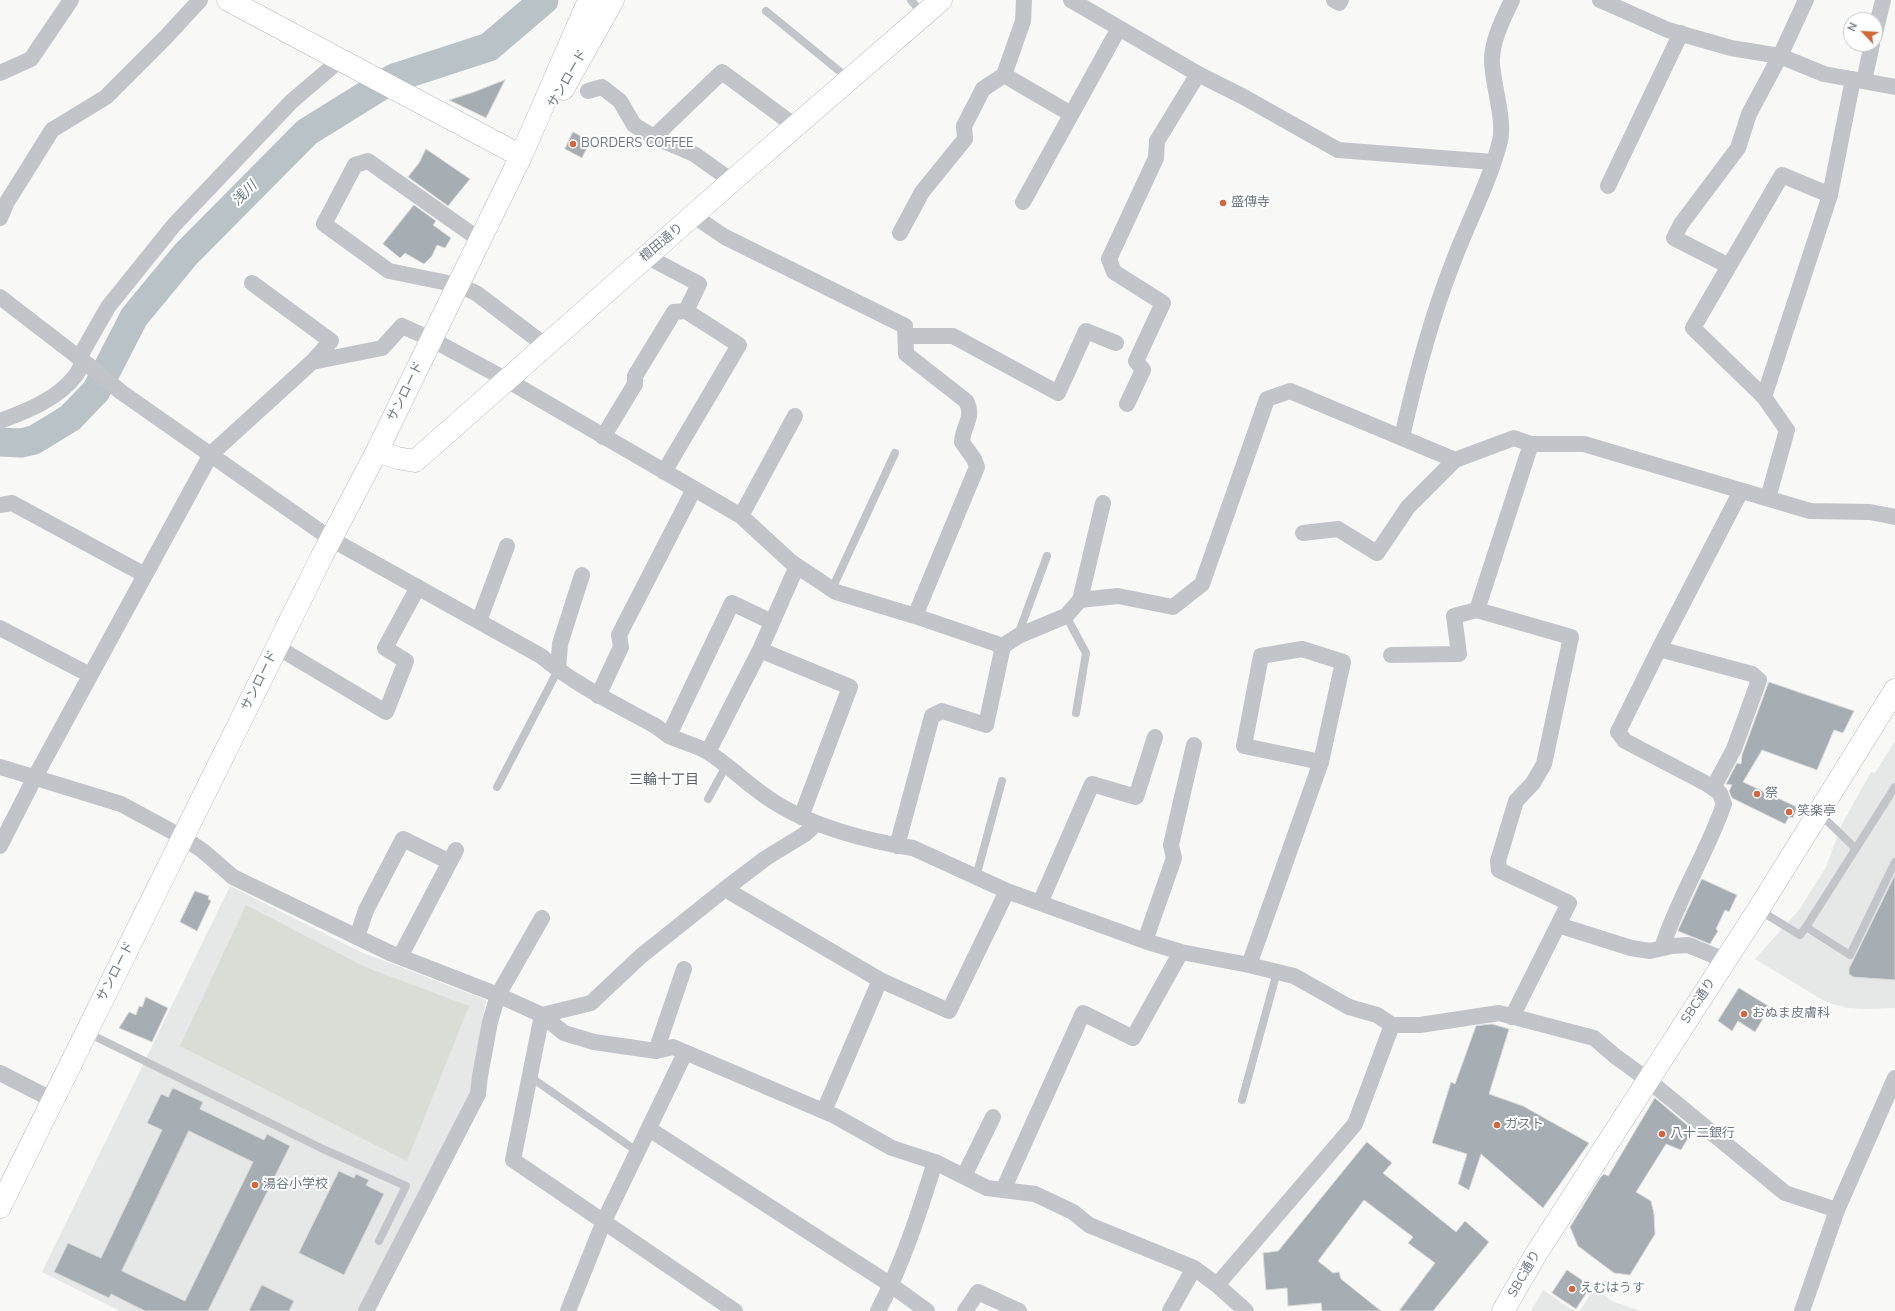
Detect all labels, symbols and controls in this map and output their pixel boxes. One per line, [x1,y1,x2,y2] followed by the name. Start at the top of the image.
[1843,12,1883,52] north arrow
[1844,20,1861,34] text: N
[545,47,591,111] street label: サンロード
[581,136,694,152] place label: BORDERS COFFEE
[568,139,578,149] marker: BORDERS COFFEE
[229,178,261,210] water label: 浅川
[1231,195,1270,211] place label: 盛傳寺
[1218,198,1228,208] marker: 盛傳寺
[637,220,687,266] street label: 檀田通り
[385,359,427,425] street label: サンロード
[239,648,281,714] street label: サンロード
[629,773,699,789] district label: 三輪十丁目
[1765,786,1778,802] place label: 祭
[1752,789,1762,799] marker: 祭
[1797,804,1836,820] place label: 笑楽亭
[1784,807,1794,817] marker: 笑楽亭
[94,940,138,1004] street label: サンロード
[1678,975,1720,1027] street label: SBC通り
[1752,1006,1830,1022] place label: おぬま皮膚科
[1739,1009,1749,1019] marker: おぬま皮膚科
[1505,1117,1544,1133] place label: ガスト
[1492,1120,1502,1130] marker: ガスト
[1670,1126,1735,1142] place label: 八十二銀行
[1657,1129,1667,1139] marker: 八十二銀行
[263,1177,328,1193] place label: 湯谷小学校
[250,1180,260,1190] marker: 湯谷小学校
[1505,1248,1545,1300] street label: SBC通り
[1580,1281,1645,1297] place label: えむはうす
[1567,1284,1577,1294] marker: えむはうす

